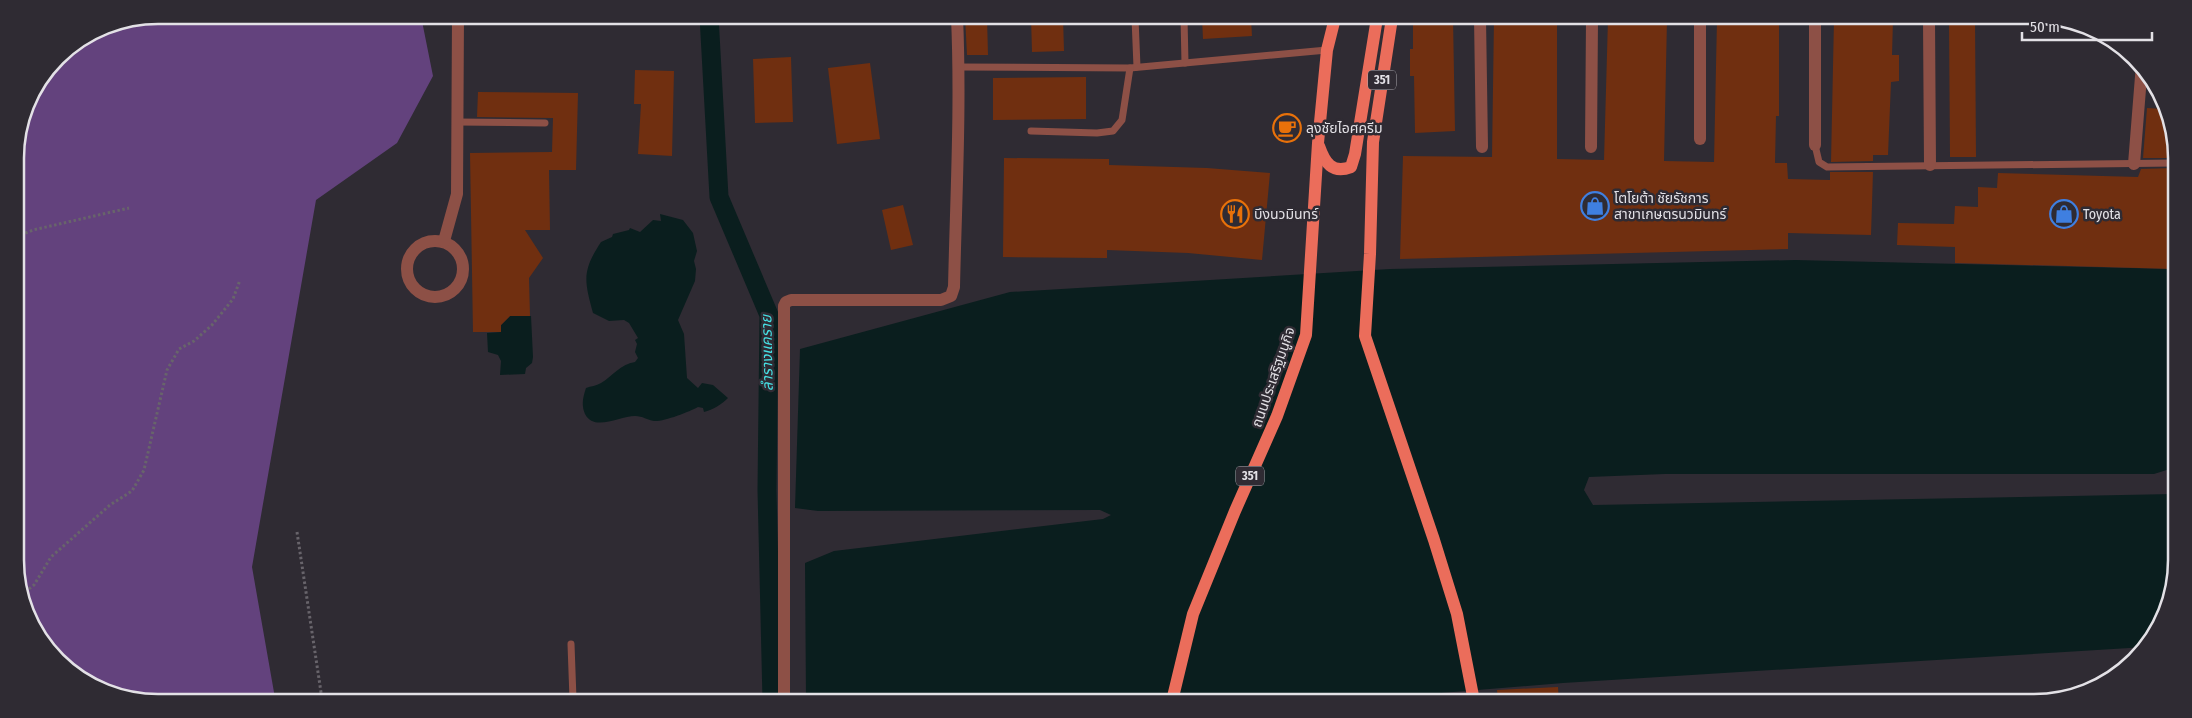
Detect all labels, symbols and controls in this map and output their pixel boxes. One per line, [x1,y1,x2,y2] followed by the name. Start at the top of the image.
[2022,10,2152,42] scale bar
[2030,18,2060,36] text: 50 m
[1368,70,1396,90] road number: 351
[1272,113,1302,143] cafe icon: ลุงชัยไอศครีม
[1306,120,1383,137] place label: ลุงชัยไอศครีม
[1614,190,1727,223] place label: โตโยต้า ชัยรัชการ สาขาเกษตรนวมินทร์
[1580,191,1610,221] shop icon: โตโยต้า ชัยรัชการ สาขาเกษตรนวมินทร์
[1220,199,1250,229] restaurant icon: บึงนวมินทร์
[2049,199,2079,229] shop icon: Toyota
[1254,206,1319,223] place label: บึงนวมินทร์
[2083,206,2121,223] place label: Toyota
[757,314,777,391] water label: ลำรางแคราย
[1248,325,1299,430] street label: ถนนประเสริฐมนูกิจ
[1236,466,1264,486] road number: 351

